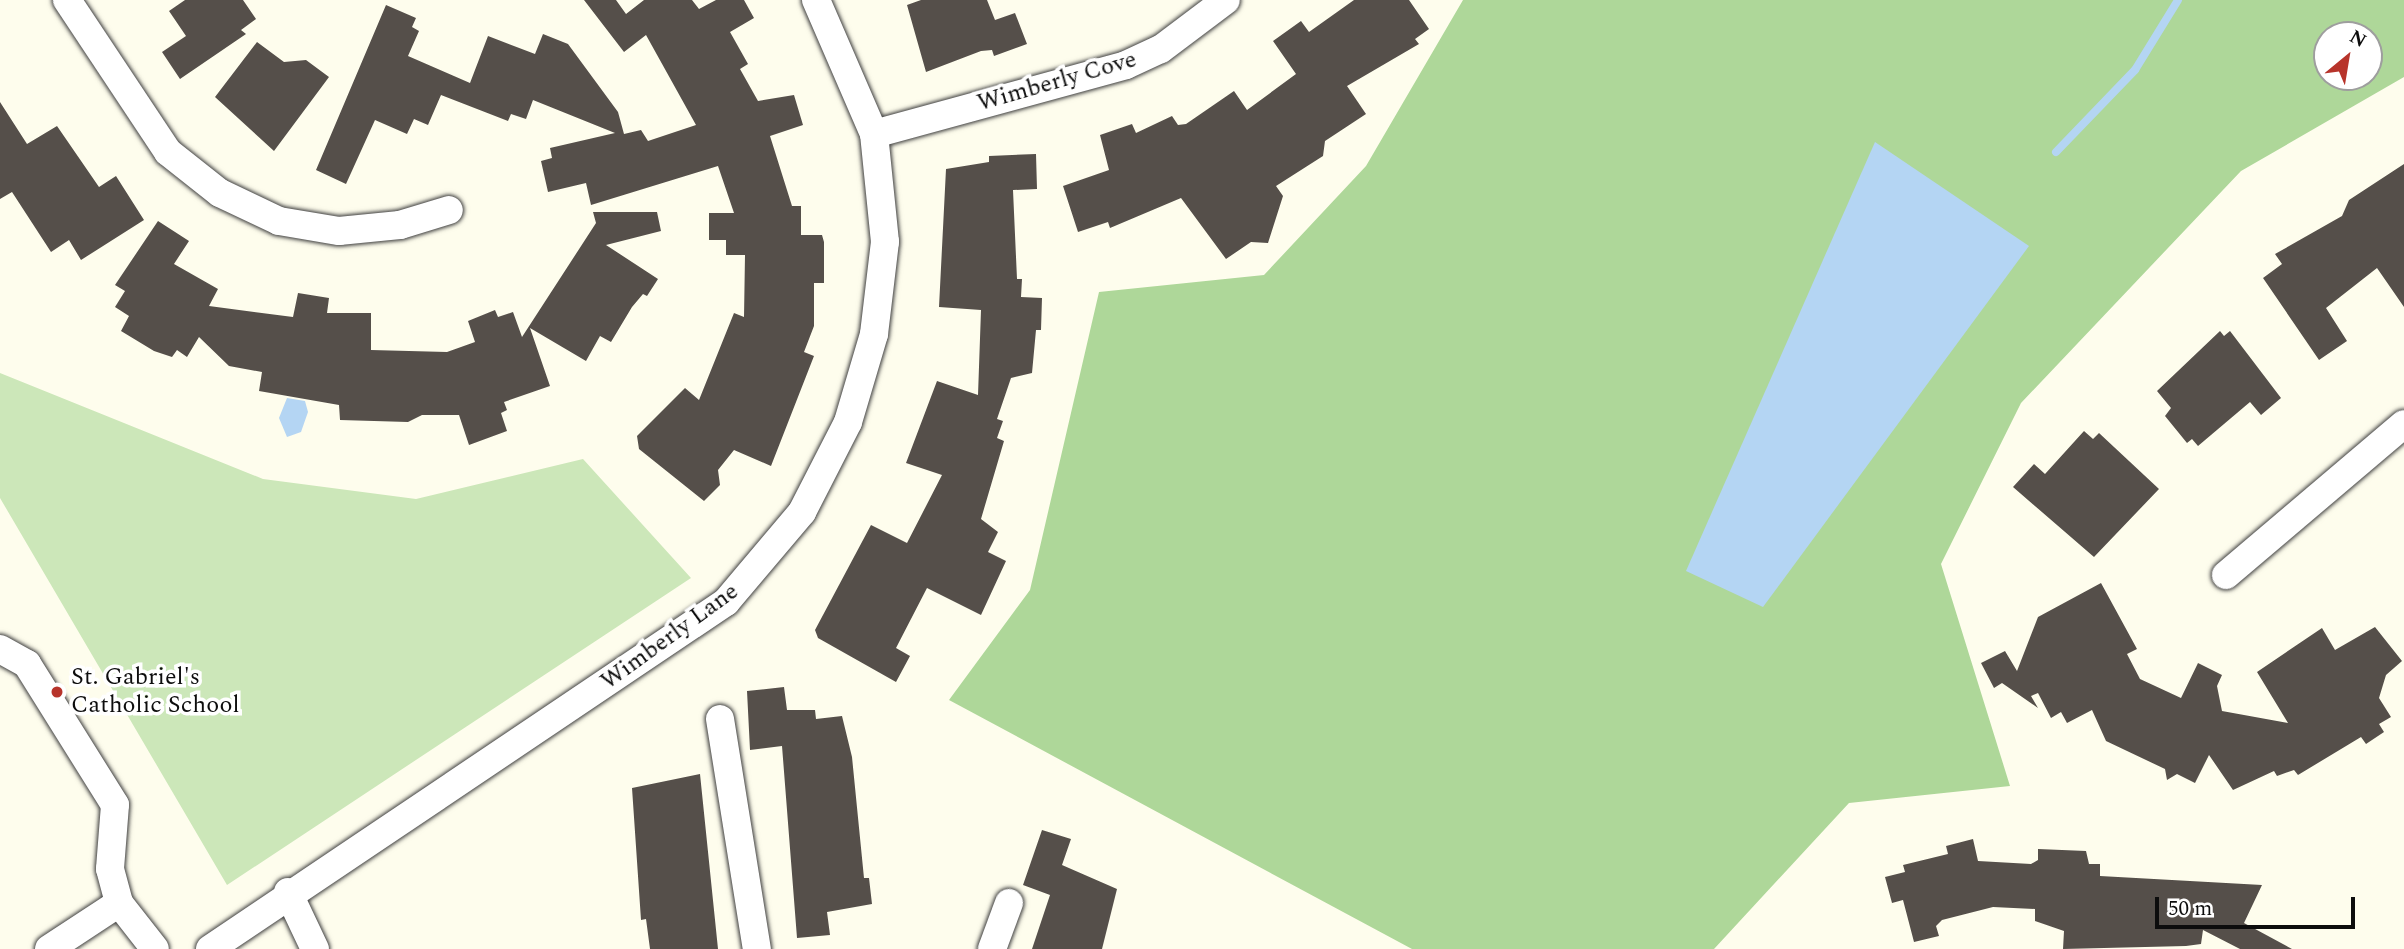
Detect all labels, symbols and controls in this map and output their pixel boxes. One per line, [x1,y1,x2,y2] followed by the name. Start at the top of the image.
[2313,21,2383,91] north arrow
[2344,23,2372,56] text: N
[974,46,1140,118] street label: Wimberly Cove
[596,577,744,697] street label: Wimberly Lane
[71,664,239,720] place label: St. Gabriel's Catholic School
[49,684,65,700] marker: St. Gabriel's Catholic School
[2159,883,2358,927] scale bar
[2168,893,2212,925] text: 50 m

